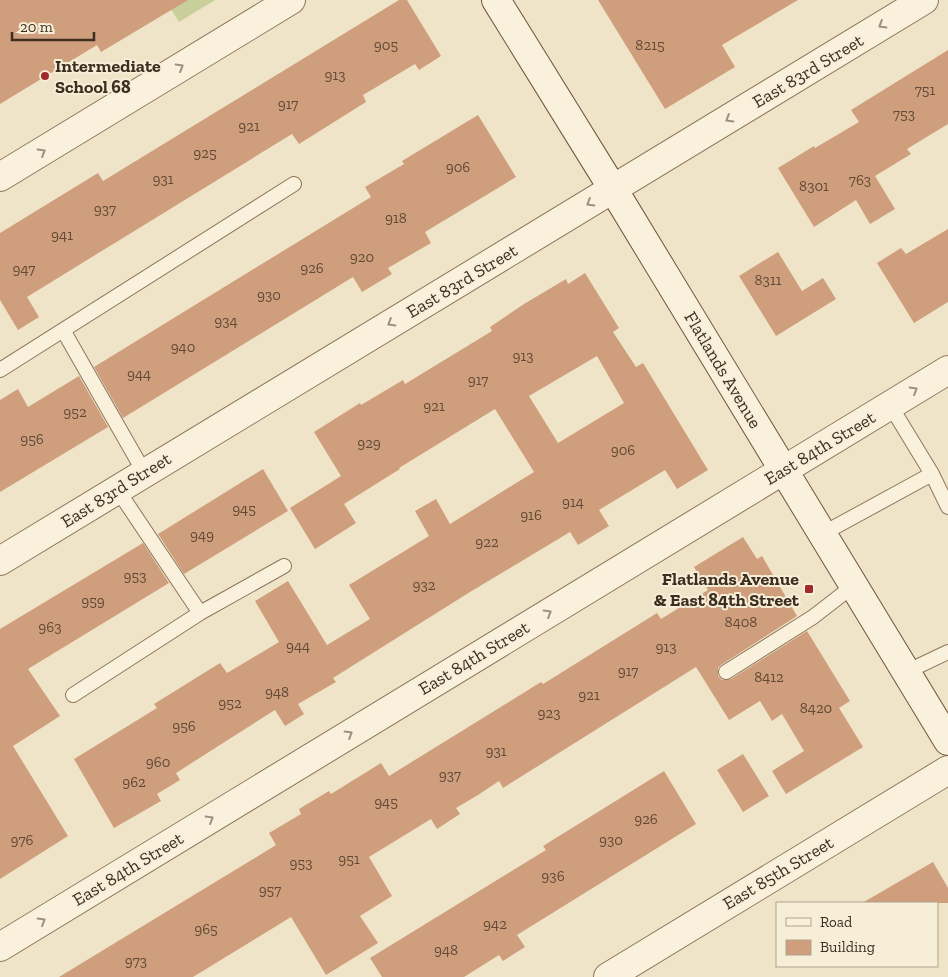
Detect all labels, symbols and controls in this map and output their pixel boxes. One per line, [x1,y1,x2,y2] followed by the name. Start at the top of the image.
[12,10,95,42] scale bar
[20,18,53,36] text: 20 m
[879,19,888,29] one-way arrow
[749,29,868,113] street label: East 83rd Street
[374,36,398,54] house number: 905
[635,36,665,54] house number: 8215
[55,55,161,98] place label: Intermediate School 68
[175,64,184,74] one-way arrow
[324,66,346,84] house number: 913
[39,70,51,82] marker: Intermediate School 68
[915,81,935,99] house number: 751
[278,95,298,113] house number: 917
[893,105,915,123] house number: 753
[725,113,734,123] one-way arrow
[238,117,260,135] house number: 921
[193,144,217,162] house number: 925
[36,148,45,158] one-way arrow
[446,158,470,176] house number: 906
[152,170,174,188] house number: 931
[849,171,871,189] house number: 763
[799,177,829,195] house number: 8301
[586,197,595,207] one-way arrow
[94,200,116,218] house number: 937
[385,209,407,227] house number: 918
[51,226,73,244] house number: 941
[403,239,522,323] street label: East 83rd Street
[350,248,374,266] house number: 920
[300,259,324,277] house number: 926
[13,260,35,278] house number: 947
[755,271,782,289] house number: 8311
[257,286,281,304] house number: 930
[679,308,767,432] street label: Flatlands Avenue
[214,312,238,330] house number: 934
[387,317,396,327] one-way arrow
[171,338,195,356] house number: 940
[512,347,534,365] house number: 913
[127,365,151,383] house number: 944
[468,371,488,389] house number: 917
[909,387,918,397] one-way arrow
[423,397,445,415] house number: 921
[63,403,87,421] house number: 952
[761,406,880,490] street label: East 84th Street
[20,430,44,448] house number: 956
[357,434,381,452] house number: 929
[611,441,635,459] house number: 906
[57,447,175,533] street label: East 83rd Street
[562,493,584,511] house number: 914
[232,500,256,518] house number: 945
[520,506,542,524] house number: 916
[190,526,214,544] house number: 949
[475,533,499,551] house number: 922
[124,567,146,585] house number: 953
[654,568,800,611] place label: Flatlands Avenue & East 84th Street
[412,576,436,594] house number: 932
[803,583,815,595] marker: Flatlands Avenue & East 84th Street
[81,592,105,610] house number: 959
[542,610,551,620] one-way arrow
[725,613,757,631] house number: 8408
[415,616,534,700] street label: East 84th Street
[38,618,62,636] house number: 963
[286,637,310,655] house number: 944
[655,638,677,656] house number: 913
[618,662,638,680] house number: 917
[754,668,784,686] house number: 8412
[265,683,289,701] house number: 948
[578,686,600,704] house number: 921
[218,694,242,712] house number: 952
[800,699,832,717] house number: 8420
[537,704,561,722] house number: 923
[172,717,196,735] house number: 956
[344,731,353,741] one-way arrow
[485,742,507,760] house number: 931
[146,753,170,771] house number: 960
[439,766,461,784] house number: 937
[122,773,146,791] house number: 962
[374,793,398,811] house number: 945
[634,810,658,828] house number: 926
[205,815,214,825] one-way arrow
[69,827,188,911] street label: East 84th Street
[11,831,34,849] house number: 976
[599,831,623,849] house number: 930
[719,831,837,915] street label: East 85th Street
[338,850,360,868] house number: 951
[290,854,312,872] house number: 953
[541,867,565,885] house number: 936
[259,881,281,899] house number: 957
[776,902,938,967] legend
[820,913,853,931] text: Road
[483,915,507,933] house number: 942
[36,918,45,928] one-way arrow
[194,920,218,938] house number: 965
[820,938,875,956] text: Building
[434,941,458,959] house number: 948
[125,952,147,970] house number: 973

